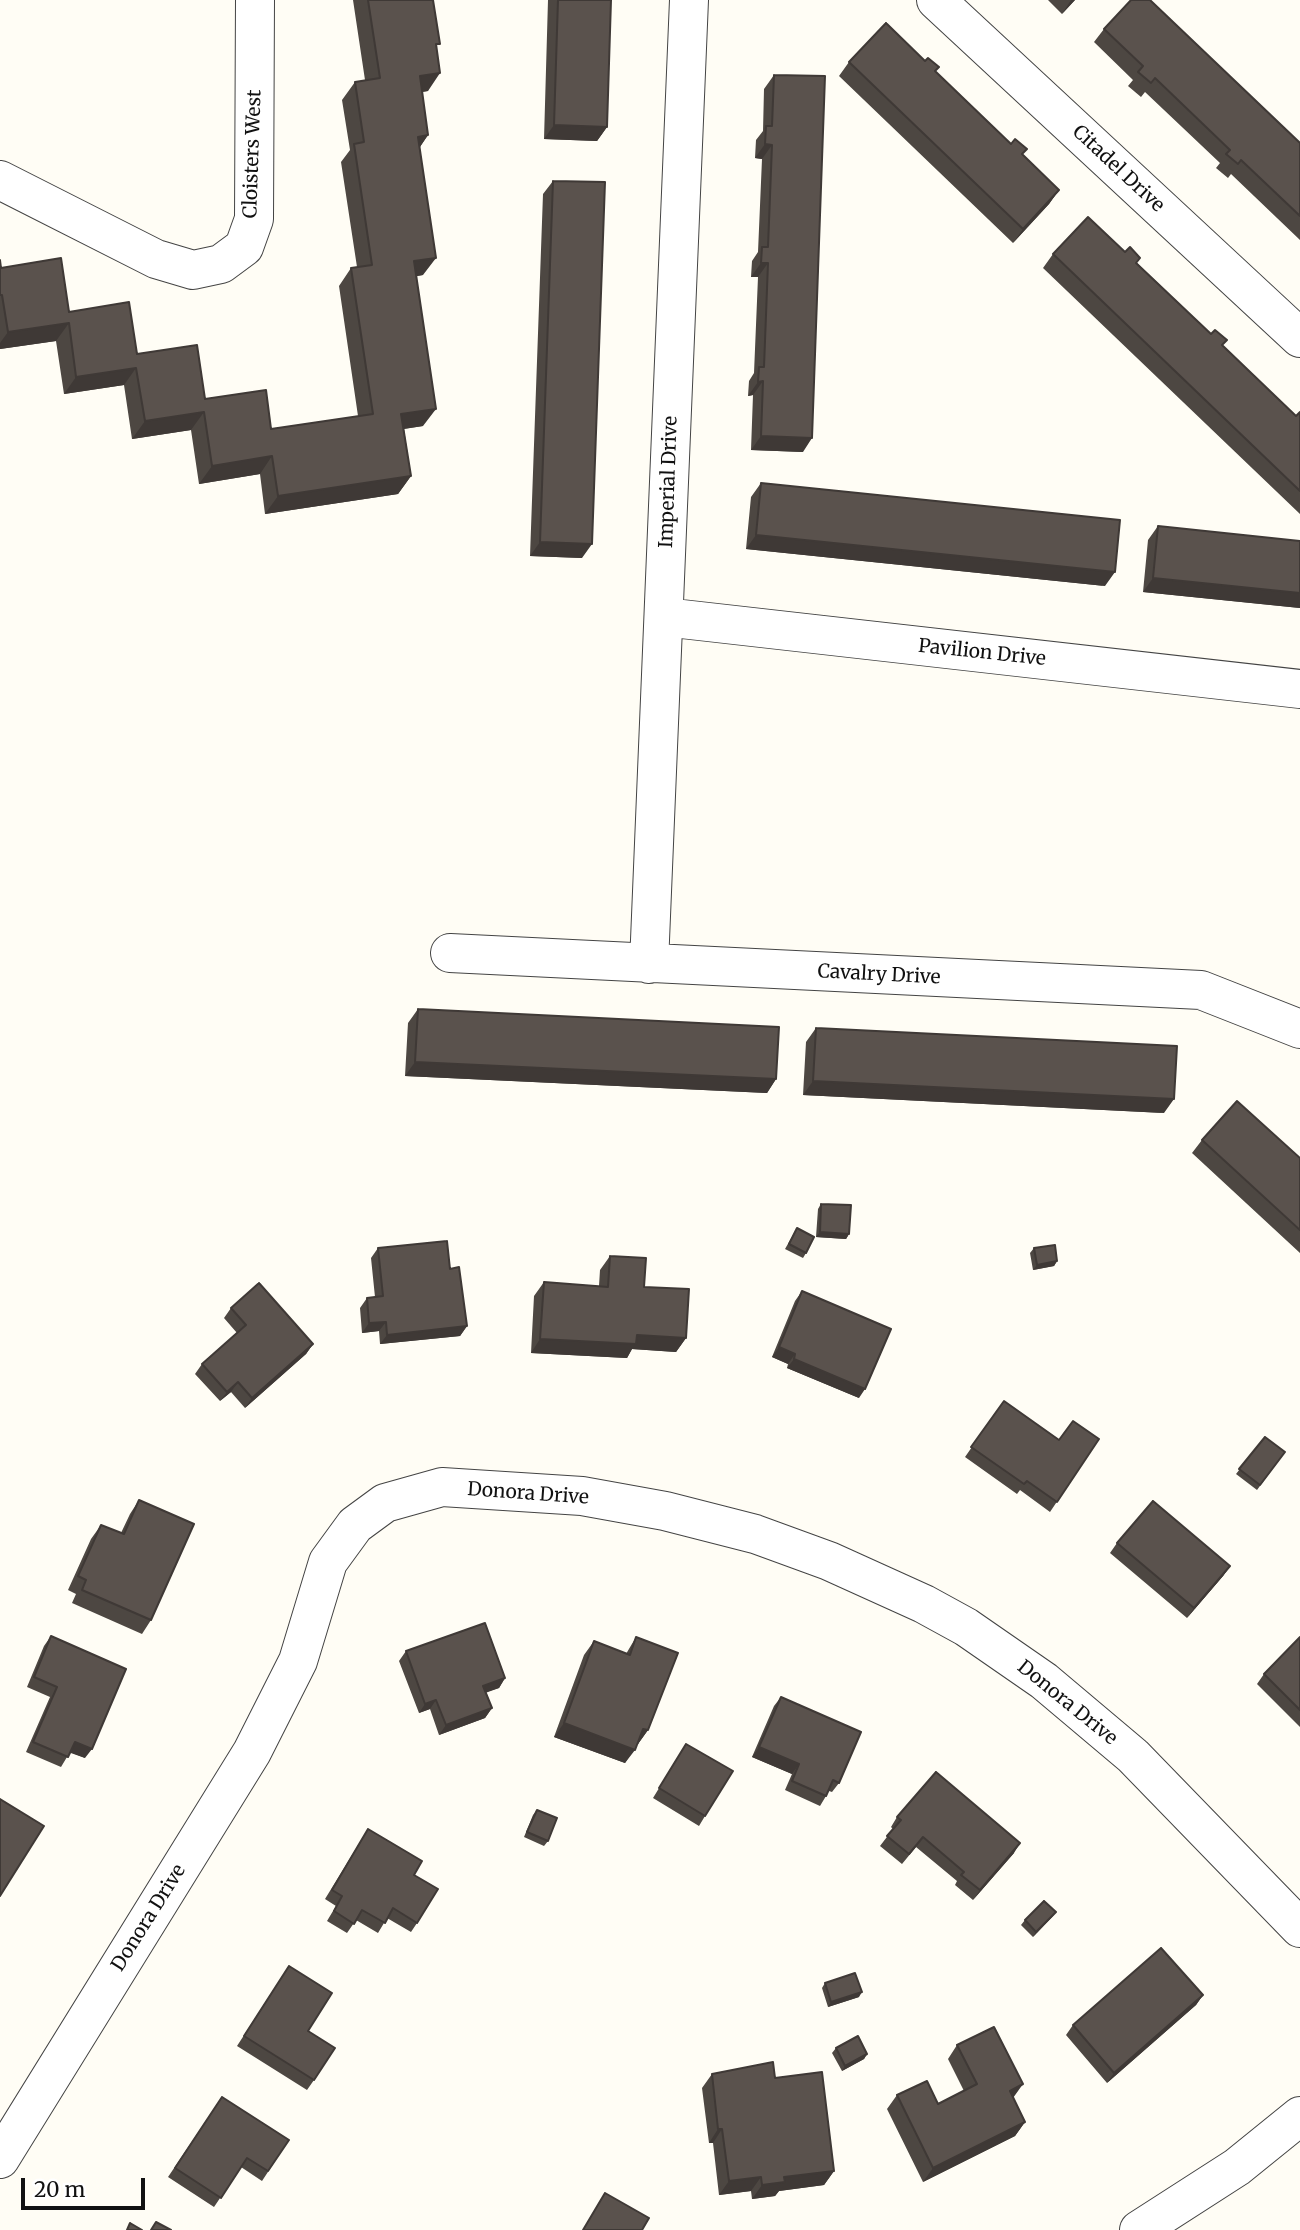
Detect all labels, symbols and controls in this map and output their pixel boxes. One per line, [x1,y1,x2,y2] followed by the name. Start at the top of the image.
[239,89,267,219] street label: Cloisters West
[1067,121,1169,217] street label: Citadel Drive
[655,416,683,548] street label: Imperial Drive
[917,635,1047,671] street label: Pavilion Drive
[817,960,941,990] street label: Cavalry Drive
[467,1478,589,1510] street label: Donora Drive
[1013,1656,1121,1750] street label: Donora Drive
[107,1860,191,1976] street label: Donora Drive
[24,2164,149,2208] scale bar
[34,2176,85,2203] text: 20 m

